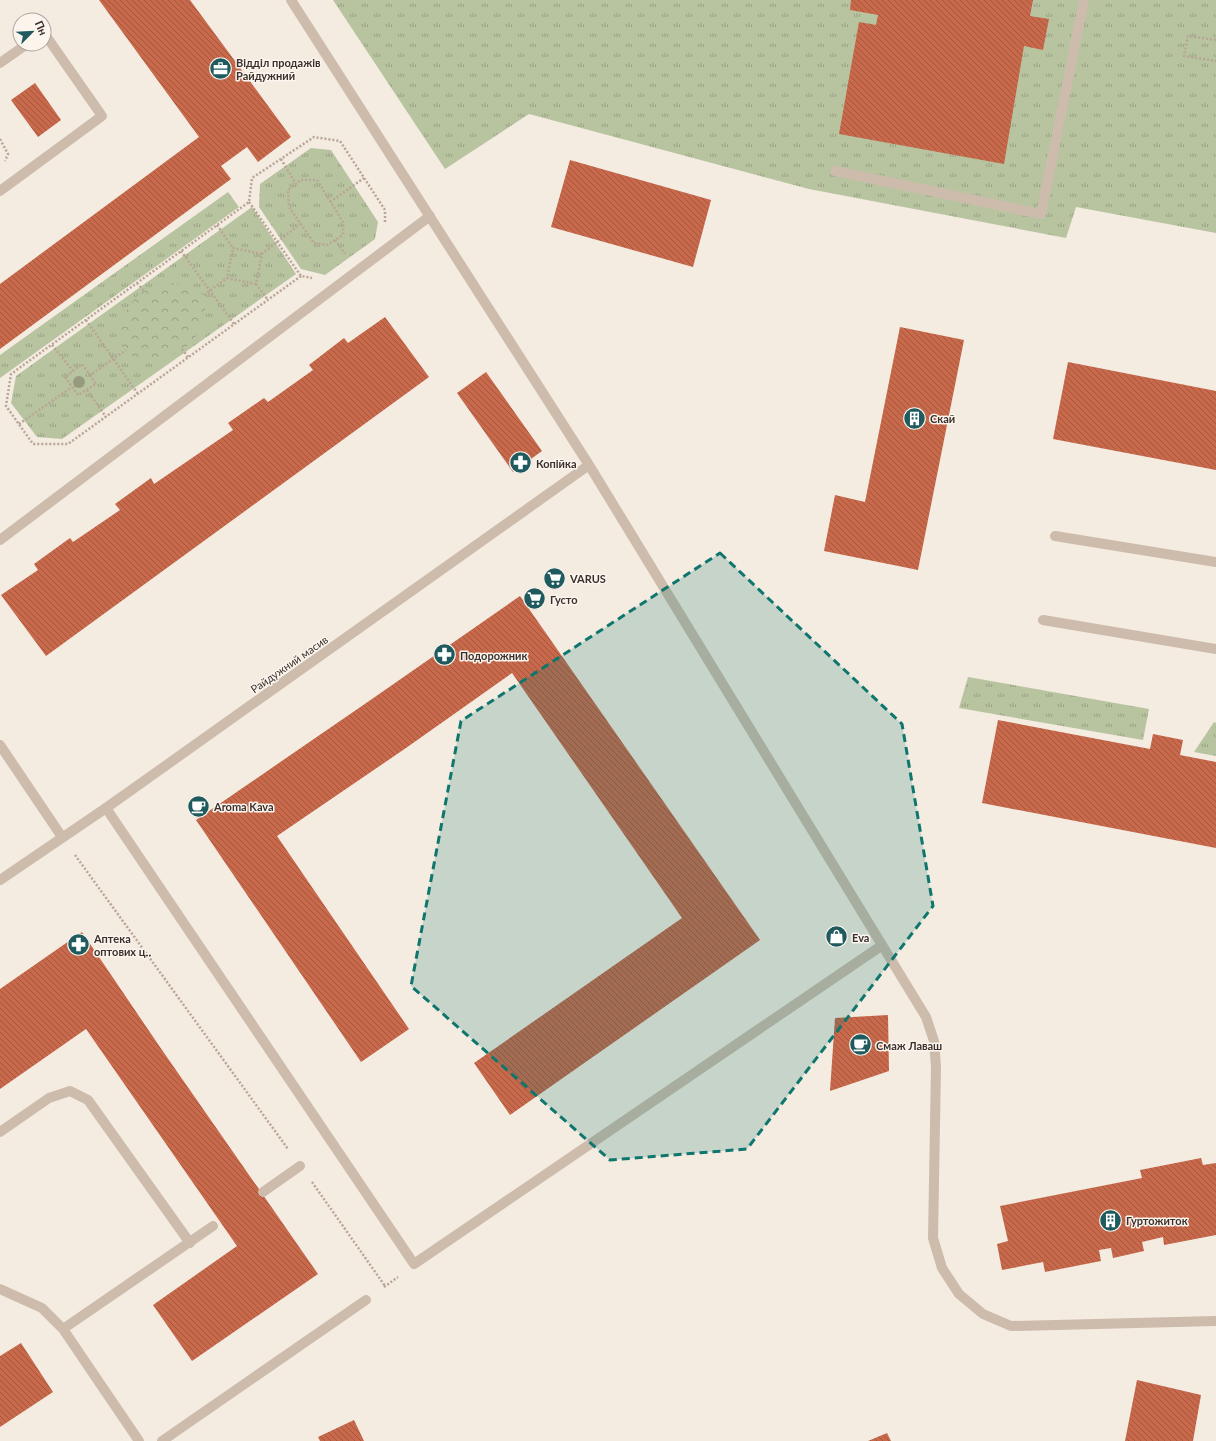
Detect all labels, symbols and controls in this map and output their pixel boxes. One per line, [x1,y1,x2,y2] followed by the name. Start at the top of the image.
[12,12,52,52] north arrow
[33,19,50,37] text: Пн
[208,55,234,81] office icon: Відділ продажів Райдужний
[236,56,321,82] place label: Відділ продажів Райдужний
[902,405,928,431] building icon: Скай
[930,412,955,425] place label: Скай
[508,450,534,476] pharmacy icon: Копійка
[536,457,577,470] place label: Копійка
[542,565,568,591] supermarket icon: VARUS
[569,572,606,585] place label: VARUS
[521,586,547,612] supermarket icon: Густо
[550,593,578,606] place label: Густо
[248,633,330,695] street label: Райдужний масив
[432,642,458,668] pharmacy icon: Подорожник
[460,649,527,662] place label: Подорожник
[186,793,212,819] cafe icon: Aroma Kava
[213,800,274,813] place label: Aroma Kava
[823,924,849,950] shop icon: Eva
[66,931,92,957] pharmacy icon: Аптека оптових ц‥
[852,931,869,944] place label: Eva
[93,932,152,958] place label: Аптека оптових ц‥
[848,1032,874,1058] cafe icon: Смаж Лаваш
[876,1039,942,1052] place label: Смаж Лаваш
[1097,1207,1123,1233] building icon: Гуртожиток
[1126,1214,1188,1227] place label: Гуртожиток

